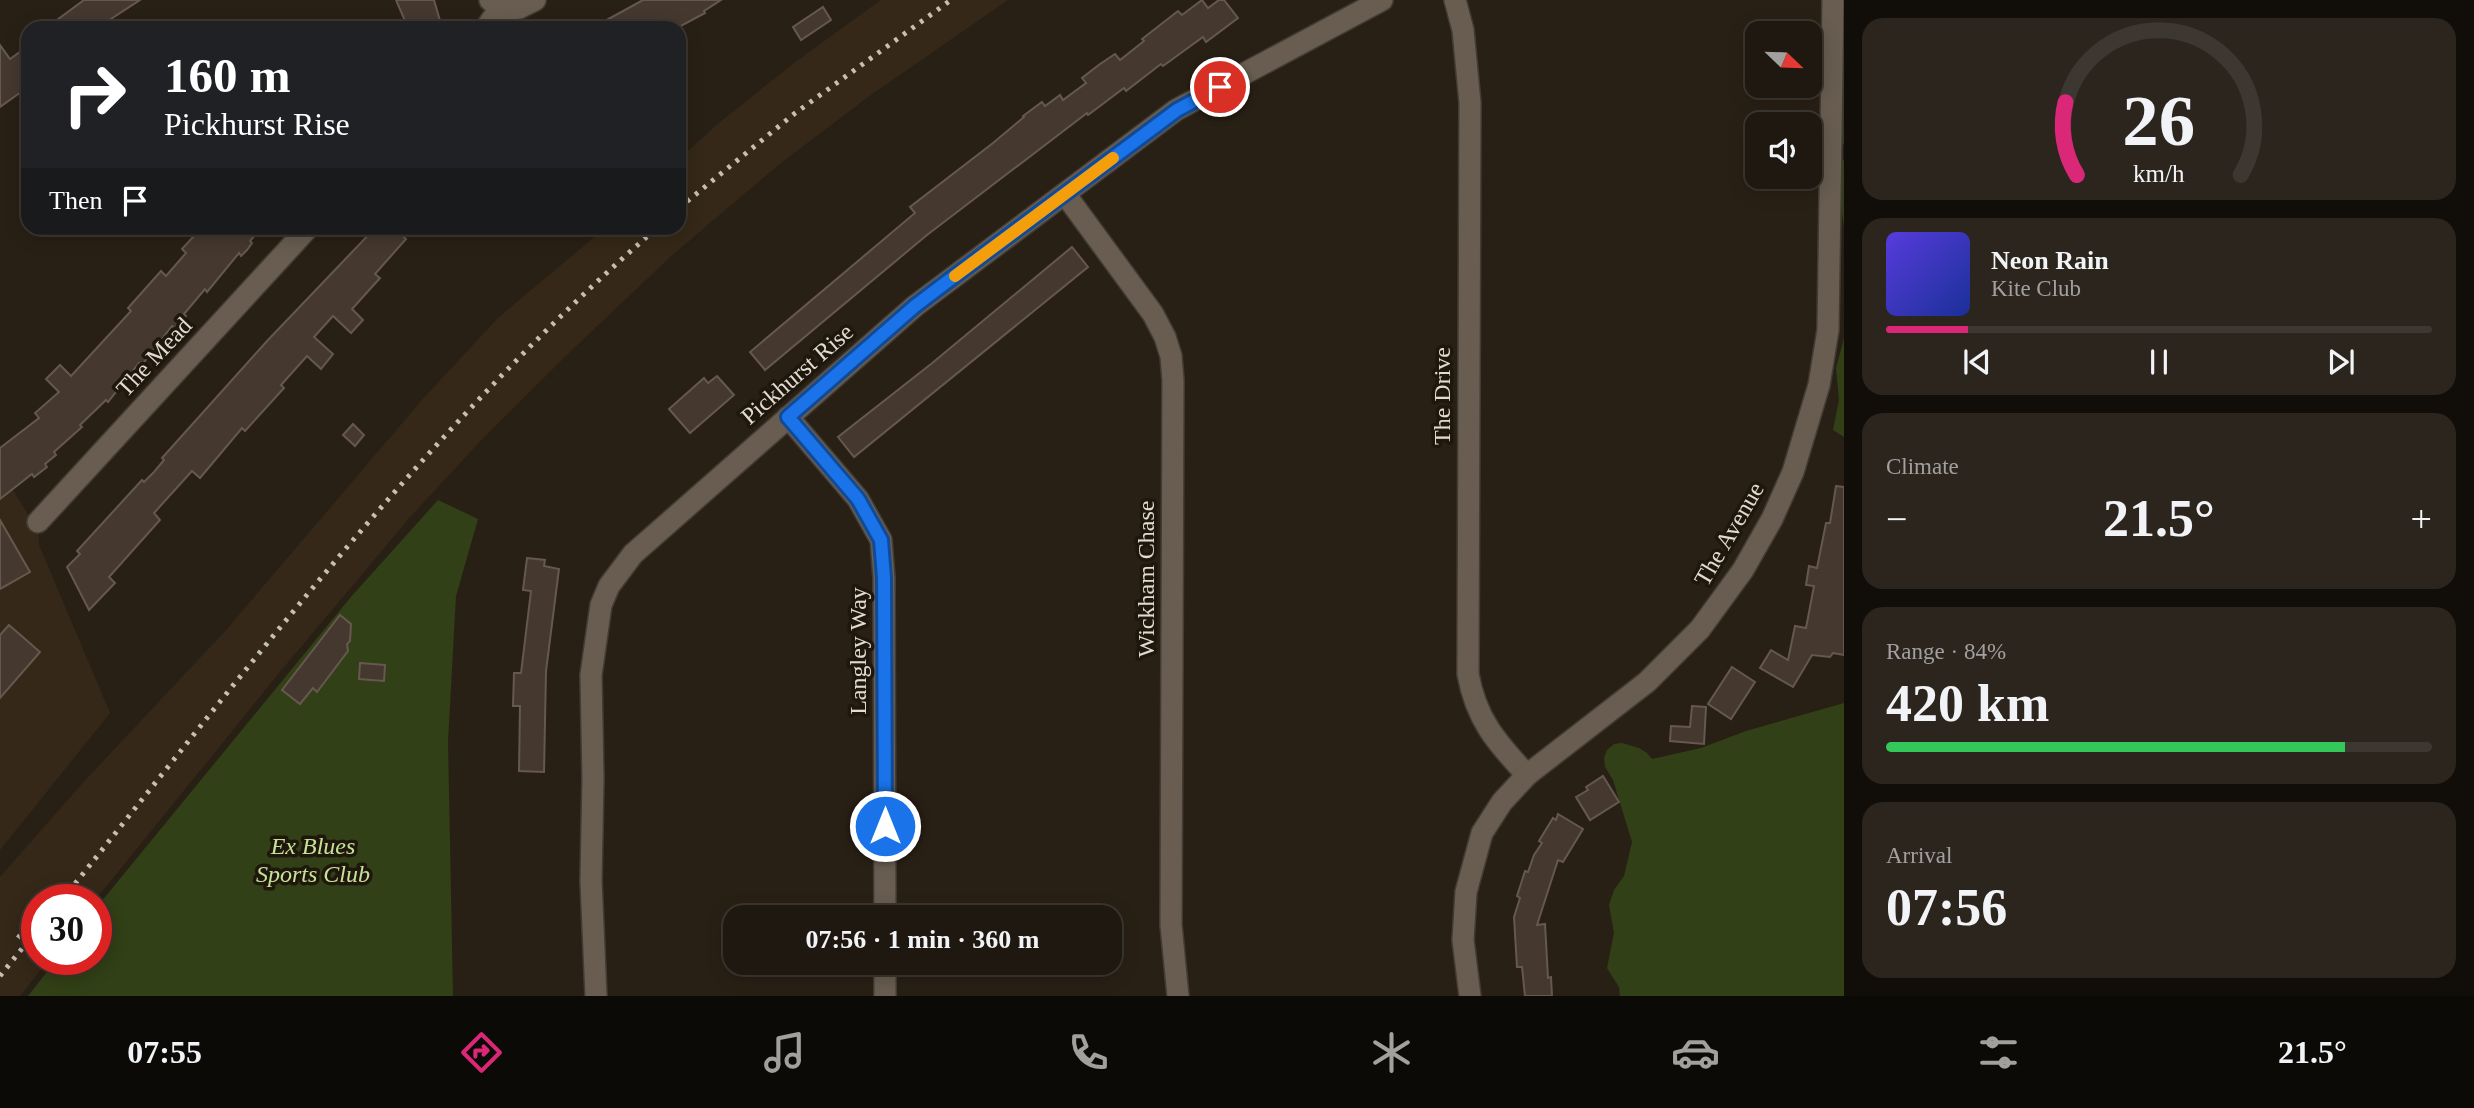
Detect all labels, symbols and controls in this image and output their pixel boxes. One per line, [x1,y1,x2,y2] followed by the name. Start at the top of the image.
[1745,21,1822,98] north arrow
[1745,21,1822,189] map controls
[164,48,291,103] text: 160 m
[49,49,140,140] icon: right
[1190,57,1250,117] pin
[1201,68,1239,106] icon: arrive
[2123,80,2195,161] text: 26
[164,106,350,142] text: Pickhurst Rise
[1745,112,1822,189] button: sound
[2133,160,2185,187] text: km/h
[116,182,154,220] icon: arrive
[49,186,102,215] text: Then
[1991,246,2109,275] text: Neon Rain
[1991,276,2081,301] text: Kite Club
[111,312,197,402] street label: The Mead
[736,318,858,430] street label: Pickhurst Rise
[1958,343,1996,381] icon: previous
[2140,343,2178,381] icon: pause
[2322,343,2360,381] icon: next
[1429,347,1455,445] street label: The Drive
[1886,454,1959,479] text: Climate
[1689,478,1769,590] street label: The Avenue
[2103,490,2215,547] text: 21.5°
[1886,498,1907,540] text: −
[2411,498,2432,540] text: +
[1133,501,1159,657] street label: Wickham Chase
[845,587,871,715] street label: Langley Way
[1886,639,2006,664] text: Range · 84%
[1886,675,2049,732] text: 420 km
[848,789,922,863] position arrow
[256,833,370,887] park label: Ex Blues Sports Club
[1886,843,1952,868] text: Arrival
[1886,879,2007,936] text: 07:56
[21,884,112,975] speed limit sign: 30
[806,925,1040,954] text: 07:56 · 1 min · 360 m
[457,1028,506,1077] icon: directions
[760,1028,809,1077] icon: music
[1064,1028,1113,1077] icon: phone
[1367,1028,1416,1077] icon: climate
[1671,1028,1720,1077] icon: car
[1974,1028,2023,1077] icon: filters
[127,1034,202,1070] text: 07:55
[2278,1034,2347,1070] text: 21.5°

